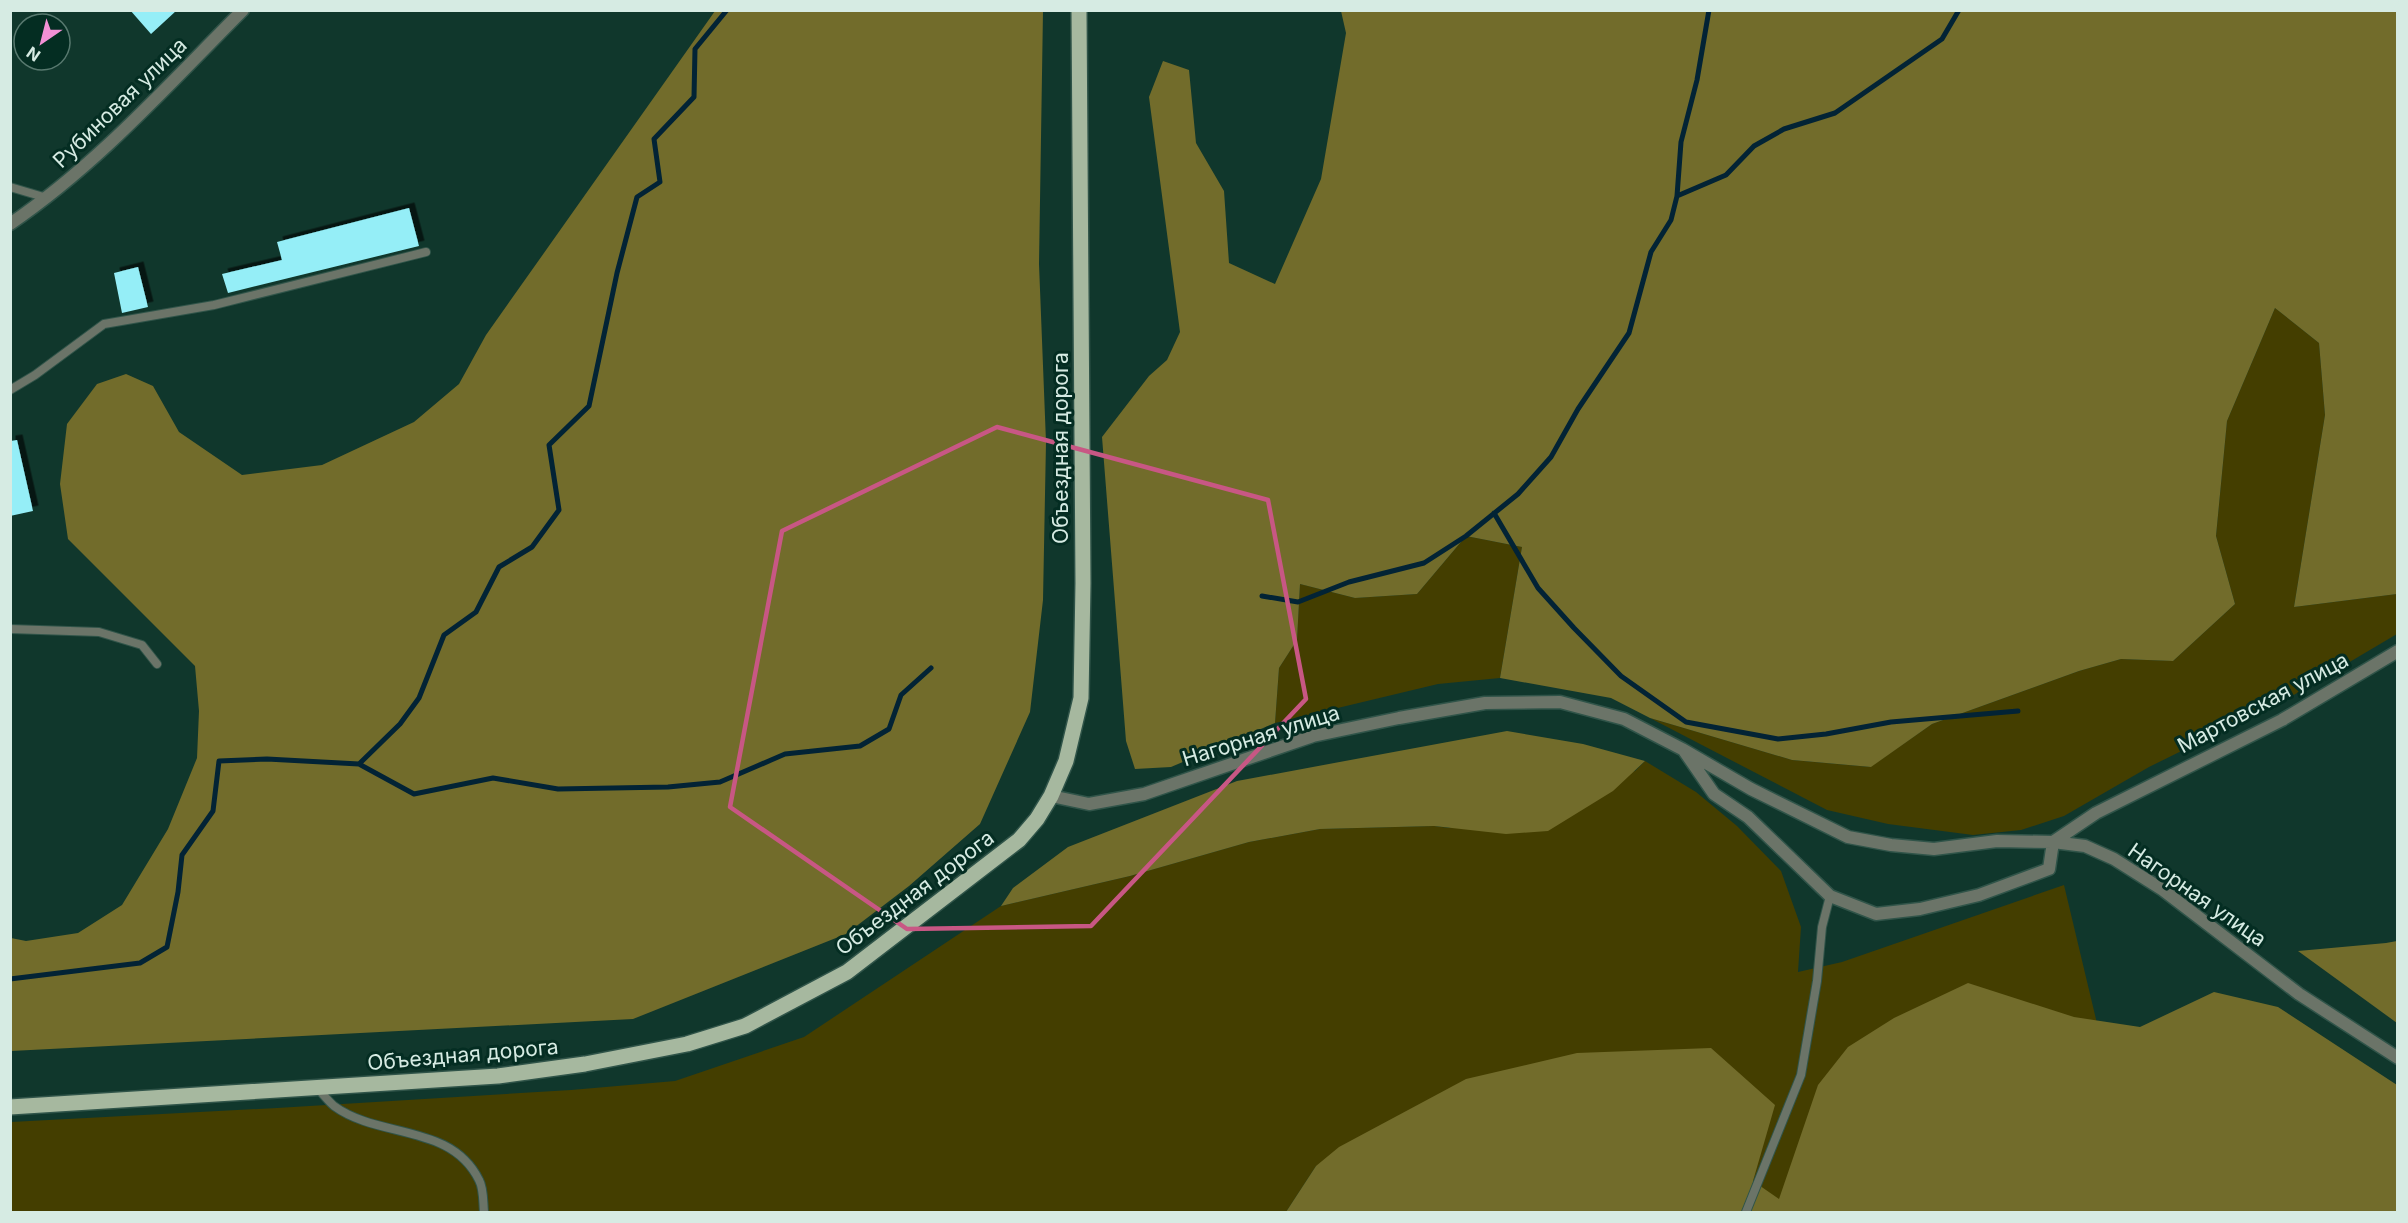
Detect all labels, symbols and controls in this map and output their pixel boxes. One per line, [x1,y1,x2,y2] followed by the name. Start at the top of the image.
[12,12,72,72] north arrow
[48,33,192,173] street label: Рубиновая улица
[23,43,44,66] text: N
[1048,352,1073,544] street label: Объездная дорога
[2173,647,2352,758] street label: Мартовская улица
[1179,700,1342,771] street label: Нагорная улица
[831,825,999,960] street label: Объездная дорога
[2123,838,2271,952] street label: Нагорная улица
[366,1034,560,1075] street label: Объездная дорога

